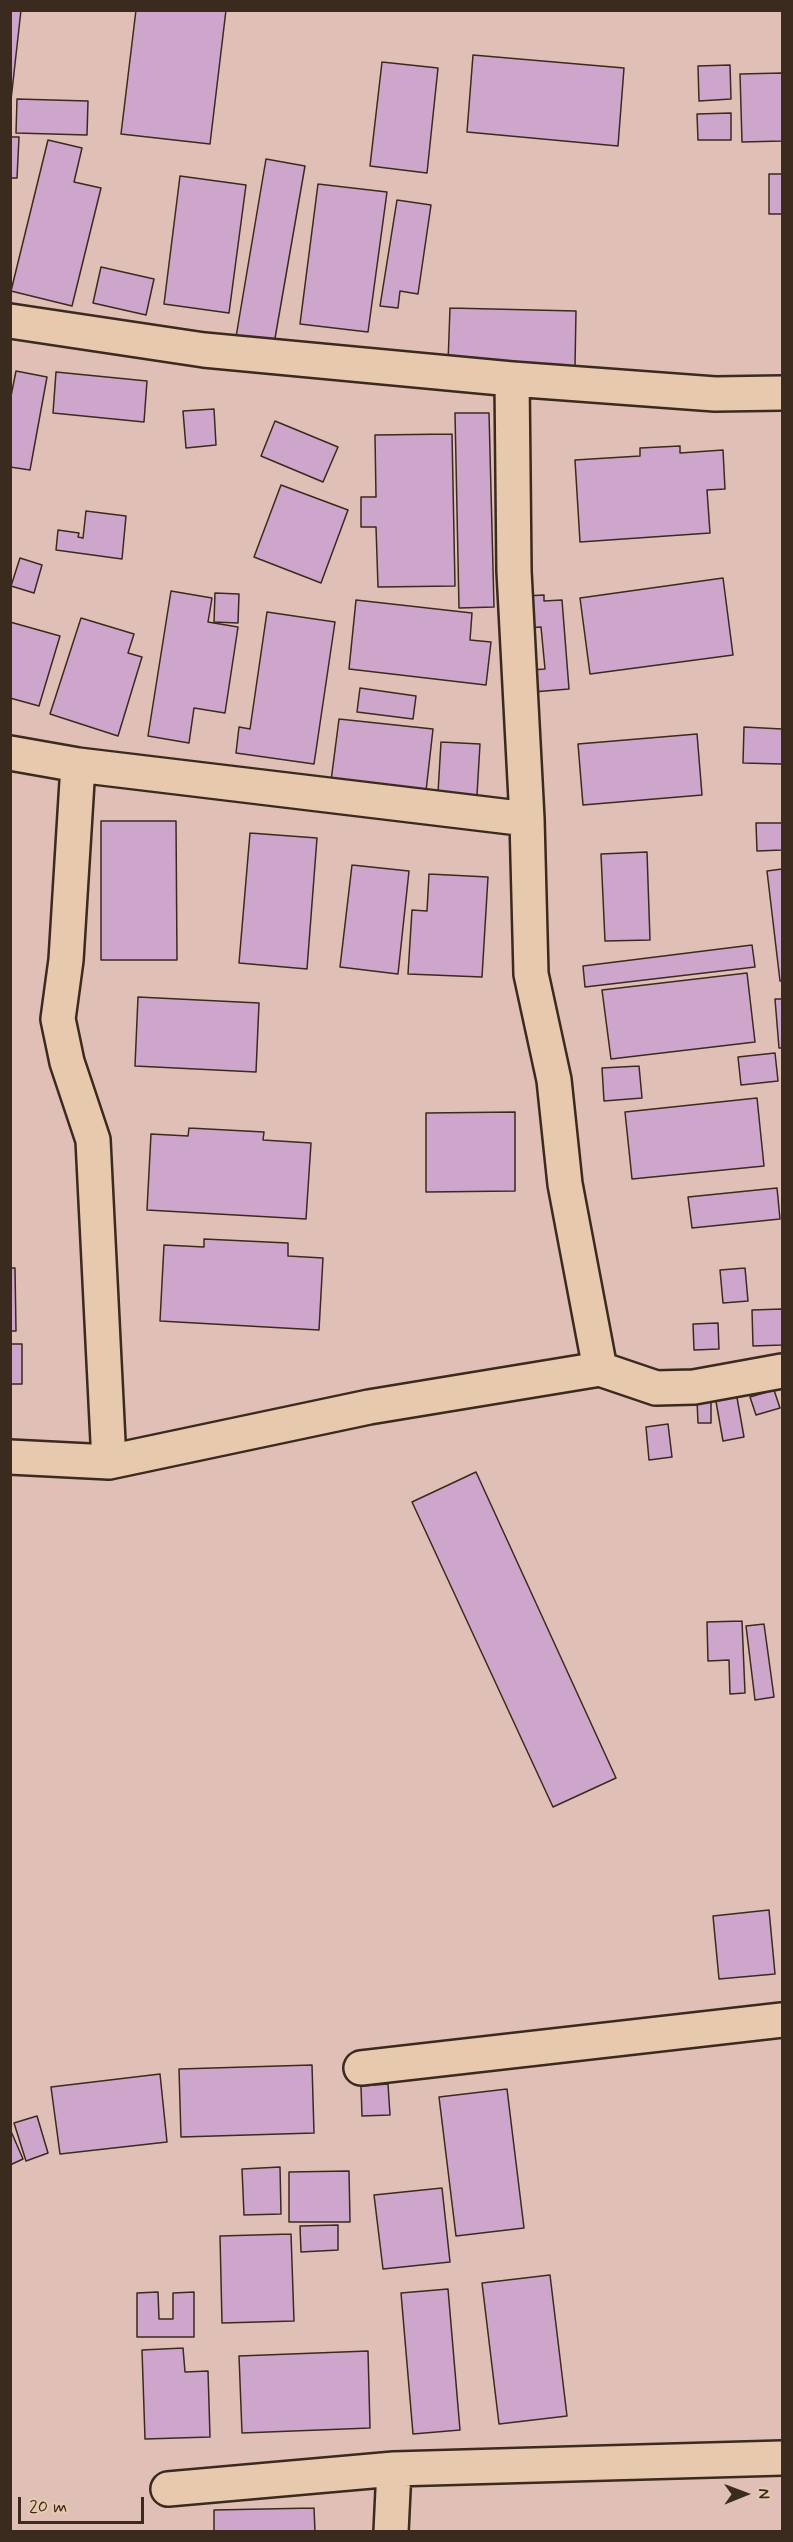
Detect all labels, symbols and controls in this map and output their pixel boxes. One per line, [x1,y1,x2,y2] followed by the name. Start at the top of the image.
[715,2464,775,2524] north arrow
[21,2485,147,2523] scale bar
[753,2488,774,2499] text: N
[29,2495,67,2519] text: 20 m

